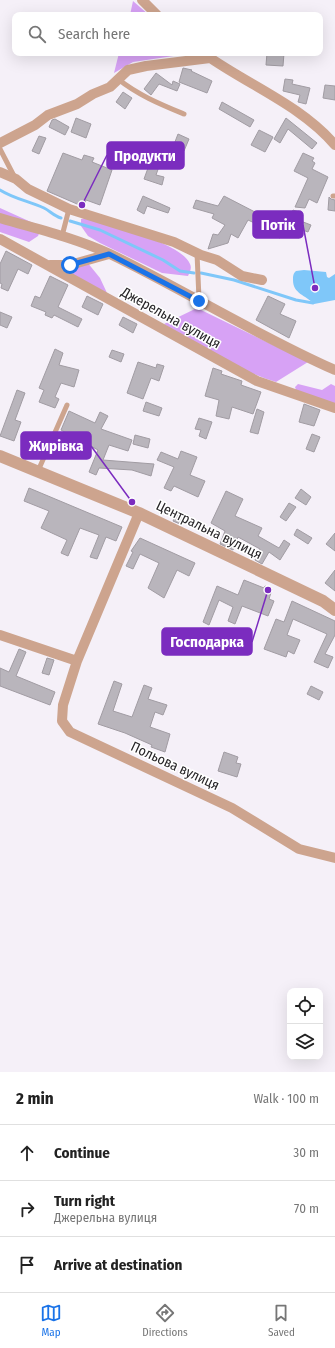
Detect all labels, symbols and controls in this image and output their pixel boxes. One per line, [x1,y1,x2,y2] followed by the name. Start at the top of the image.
[12,12,323,56] search box
[26,23,48,45] icon: search
[58,25,130,43] text: Search here
[107,142,184,169] callout: Продукти
[114,147,176,165] text: Продукти
[253,211,303,238] callout: Потік
[261,216,296,234] text: Потік
[61,256,79,274] route start
[117,283,224,352] street label: Джерельна вулиця
[190,292,208,310] route end
[21,432,91,459] callout: Жирівка
[28,437,84,455] text: Жирівка
[153,497,265,563] street label: Центральна вулиця
[162,628,252,655] callout: Господарка
[170,633,244,651] text: Господарка
[128,738,222,794] street label: Польова вулиця
[287,988,323,1060] map controls
[287,988,323,1024] button: locate
[287,1024,323,1060] button: layers
[16,1088,54,1109] text: 2 min
[253,1091,319,1106] text: Walk · 100 m
[16,1142,38,1164] icon: ahead
[54,1144,110,1162] text: Continue
[293,1145,319,1160] text: 30 m
[54,1192,115,1210] text: Turn right
[16,1198,38,1220] icon: right
[294,1201,319,1216] text: 70 m
[54,1210,157,1225] text: Джерельна вулиця
[16,1254,38,1276] icon: arrive
[54,1256,182,1274] text: Arrive at destination
[40,1302,62,1339] tab: Map
[142,1302,188,1339] tab: Directions
[268,1302,295,1339] tab: Saved

